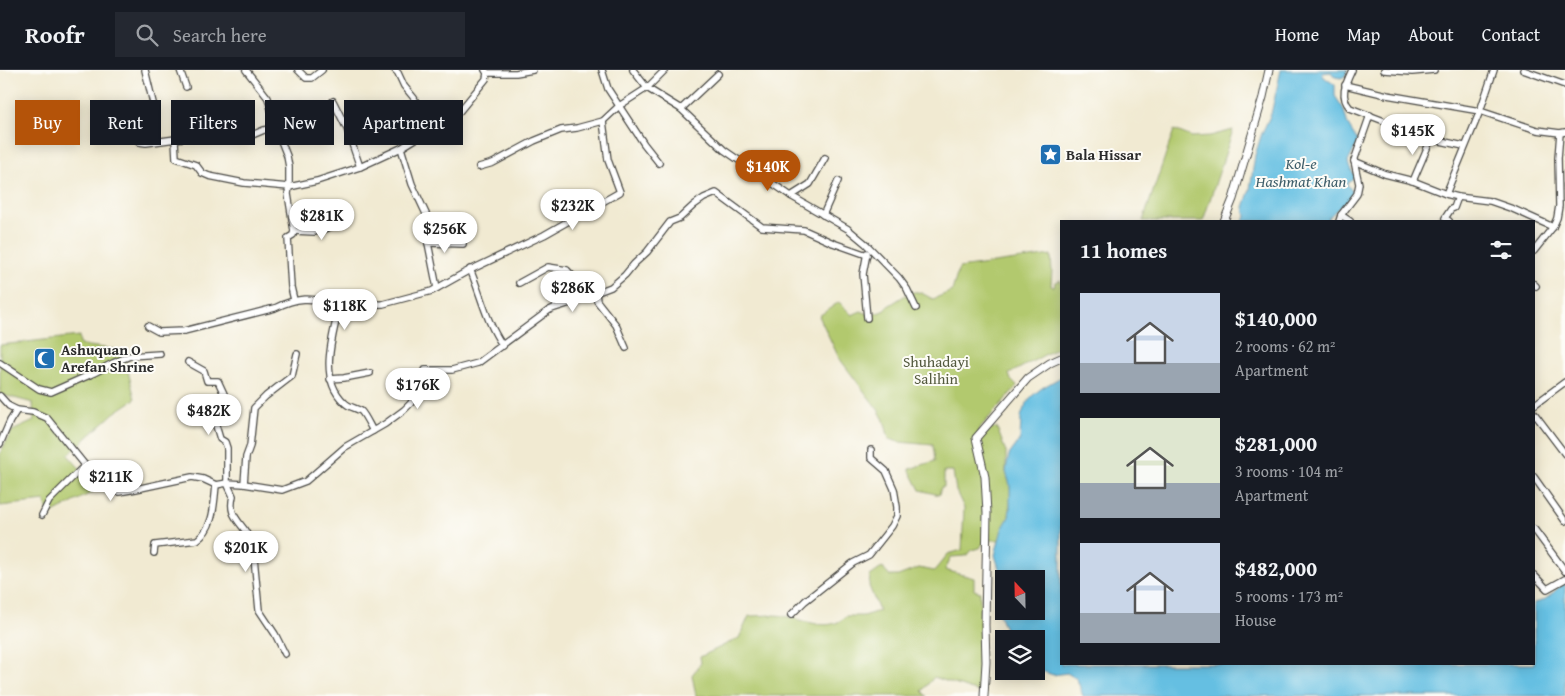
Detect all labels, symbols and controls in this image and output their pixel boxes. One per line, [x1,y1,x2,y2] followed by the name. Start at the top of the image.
[115,12,465,57] search box
[25,17,85,52] text: Roofr
[133,21,161,49] icon: search
[173,21,267,49] text: Search here
[1275,21,1319,48] text: Home
[1347,21,1380,48] text: Map
[1408,21,1454,48] text: About
[1482,21,1540,48] text: Contact
[15,100,80,145] chip: Buy
[90,100,161,145] chip: Rent
[171,100,255,145] chip: Filters
[265,100,334,145] chip: New
[344,100,463,145] chip: Apartment
[1378,114,1448,156] pin: $145K
[1391,118,1435,142] text: $145K
[1038,142,1062,166] place icon: Bala Hissar
[1066,144,1141,165] place label: Bala Hissar
[733,150,803,192] pin: $140K
[1255,151,1346,193] water label: Kol-e Hashmat Khan
[746,154,790,178] text: $140K
[538,189,608,231] pin: $232K
[551,193,595,217] text: $232K
[287,198,357,241] pin: $281K
[300,203,344,227] text: $281K
[410,212,480,254] pin: $256K
[423,216,467,240] text: $256K
[1080,235,1167,266] text: 11 homes
[1487,236,1515,264] icon: filters
[538,270,608,313] pin: $286K
[551,275,595,299] text: $286K
[310,288,380,331] pin: $118K
[323,293,367,317] text: $118K
[1235,303,1317,334] text: $140,000
[1120,313,1180,373] icon: home
[1235,334,1335,358] text: 2 rooms · 62 m²
[61,339,154,377] place label: Ashuquan O Arefan Shrine
[33,346,57,370] mosque icon: Ashuquan O Arefan Shrine
[903,351,969,389] park label: Shuhadayi Salihin
[1235,358,1308,382] text: Apartment
[383,368,453,410] pin: $176K
[396,372,440,396] text: $176K
[174,394,244,436] pin: $482K
[187,398,231,422] text: $482K
[1235,428,1317,459] text: $281,000
[1120,438,1180,498] icon: home
[1235,459,1343,483] text: 3 rooms · 104 m²
[76,460,146,502] pin: $211K
[89,464,133,488] text: $211K
[1235,483,1308,507] text: Apartment
[211,530,281,573] pin: $201K
[224,535,268,559] text: $201K
[1235,553,1317,584] text: $482,000
[1120,563,1180,623] icon: home
[995,570,1045,620] north arrow
[995,570,1045,680] map controls
[1235,584,1343,608] text: 5 rooms · 173 m²
[1235,608,1276,632] text: House
[995,630,1045,680] button: layers

